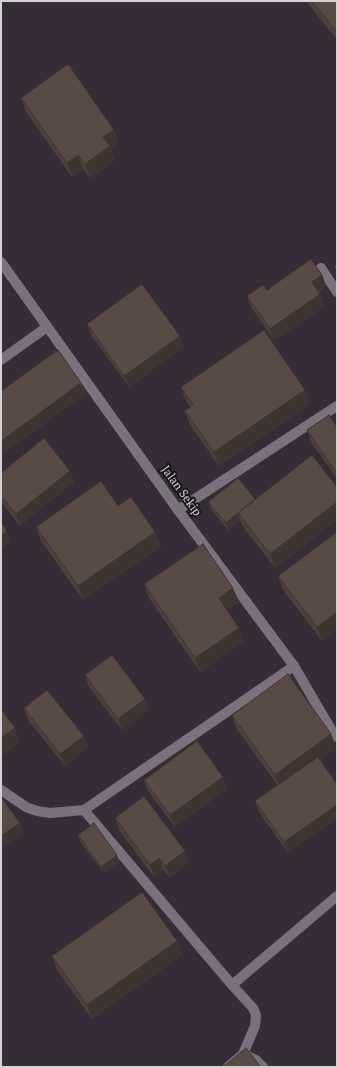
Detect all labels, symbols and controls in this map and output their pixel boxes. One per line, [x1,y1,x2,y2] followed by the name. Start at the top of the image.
[158,463,204,519] street label: Jalan Sekip

